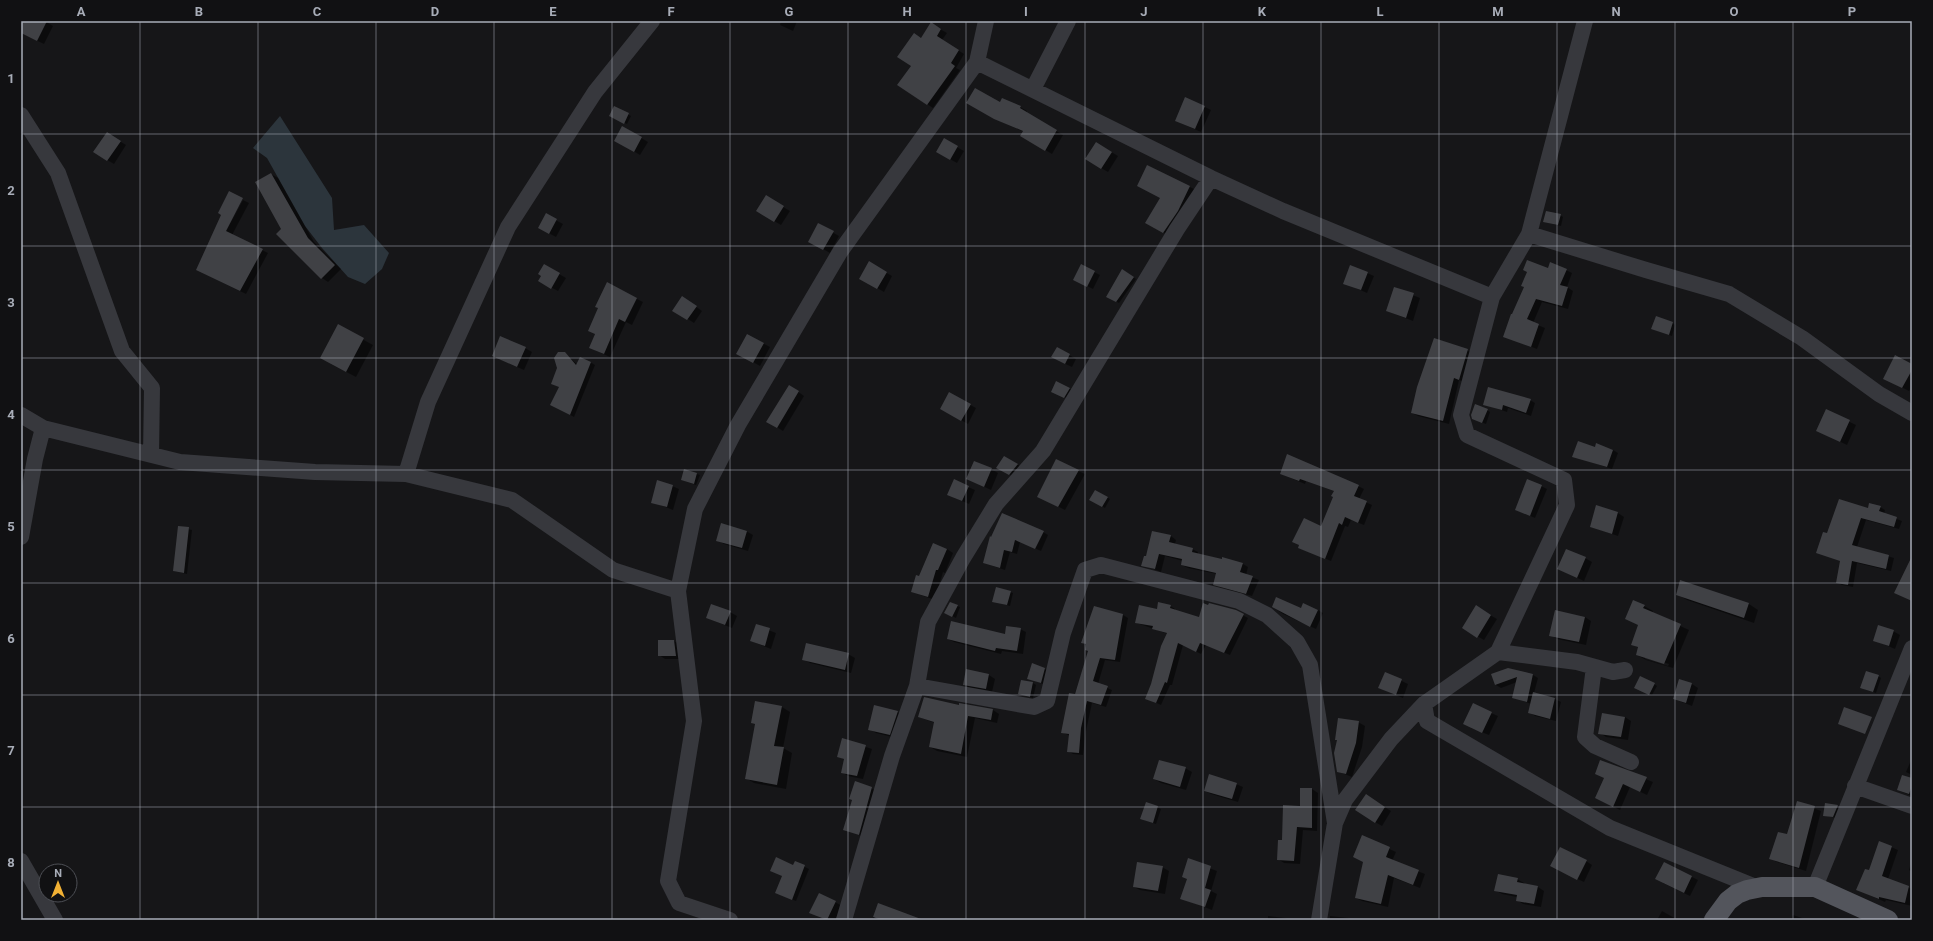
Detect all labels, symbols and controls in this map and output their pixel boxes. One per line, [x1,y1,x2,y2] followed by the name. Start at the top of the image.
[77,4,86,19] text: A
[195,4,203,19] text: B
[313,4,322,19] text: C
[431,4,439,19] text: D
[549,4,557,19] text: E
[667,4,675,19] text: F
[785,4,794,19] text: G
[902,4,912,19] text: H
[1024,4,1028,19] text: I
[1140,4,1148,19] text: J
[1258,4,1267,19] text: K
[1376,4,1384,19] text: L
[1492,4,1504,19] text: M
[1611,4,1621,19] text: N
[1730,4,1739,19] text: O
[1848,4,1856,19] text: P
[7,71,15,86] text: 1
[7,183,15,198] text: 2
[7,295,15,310] text: 3
[7,407,15,422] text: 4
[7,519,15,534] text: 5
[7,631,15,646] text: 6
[7,743,15,758] text: 7
[7,855,15,870] text: 8
[38,863,78,903] north arrow
[54,867,62,880] text: N

